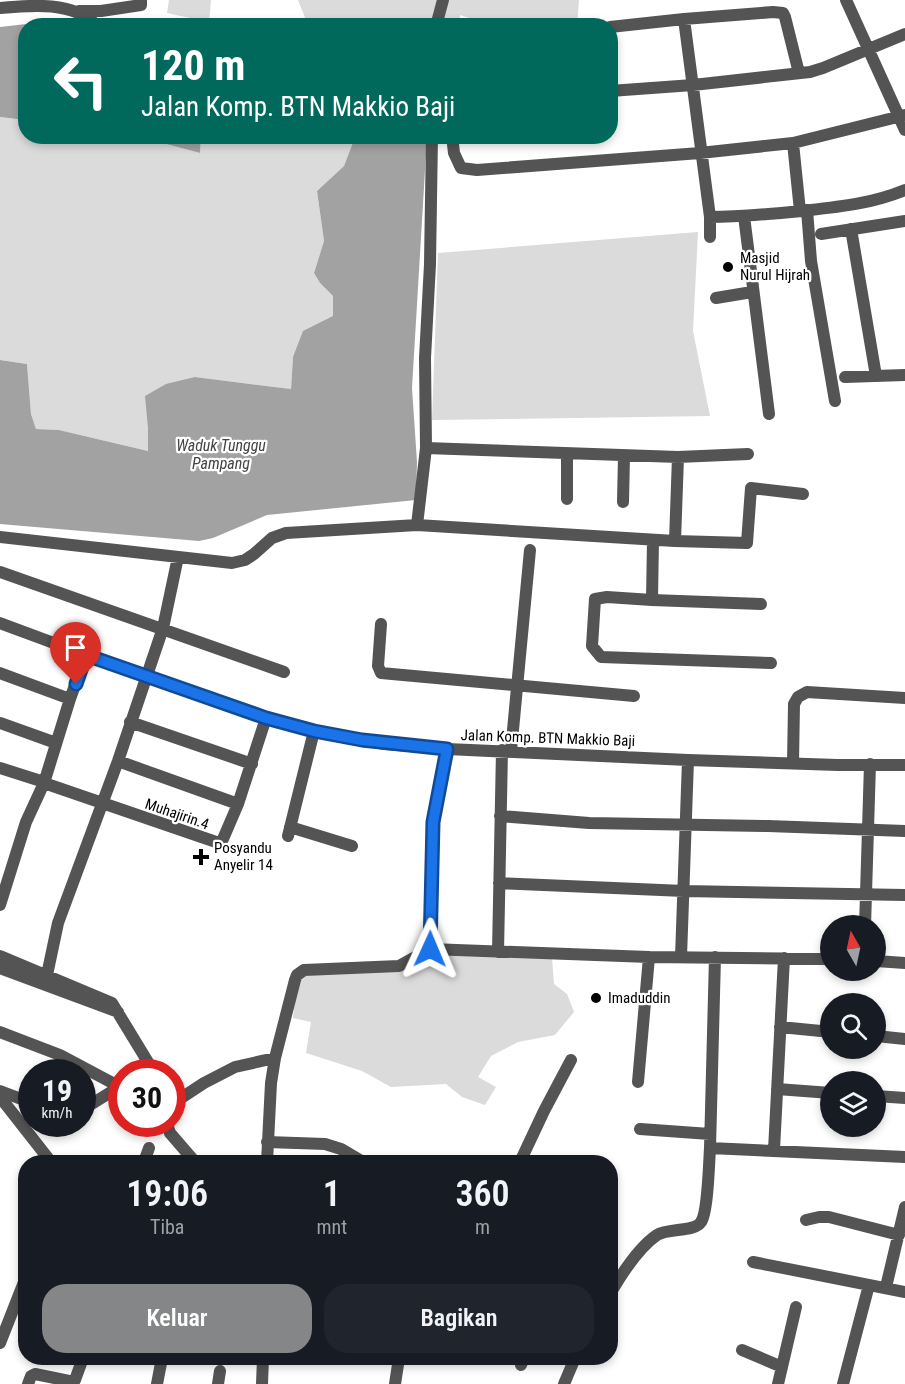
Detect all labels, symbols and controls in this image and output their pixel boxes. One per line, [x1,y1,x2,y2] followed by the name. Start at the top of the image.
[141,41,246,90] text: 120 m
[42,42,120,120] icon: left
[141,91,455,123] text: Jalan Komp. BTN Makkio Baji
[740,249,810,284] place label: Masjid Nurul Hijrah
[721,260,735,274] marker: Masjid Nurul Hijrah
[176,436,266,473] water label: Waduk Tunggu Pampang
[50,622,101,684] pin
[59,631,92,664] icon: arrive
[460,726,636,750] street label: Jalan Komp. BTN Makkio Baji
[143,795,211,833] street label: Muhajirin.4
[214,839,273,874] place label: Posyandu Anyelir 14
[192,848,210,866] marker: Posyandu Anyelir 14
[820,915,886,981] north arrow
[820,915,886,1137] map controls
[398,917,462,981] position arrow
[608,989,671,1007] place label: Imaduddin
[589,991,603,1005] marker: Imaduddin
[820,993,886,1059] button: search
[108,1059,186,1137] speed limit sign: 30
[820,1071,886,1137] button: layers
[42,1073,72,1108] text: 19
[42,1104,72,1122] text: km/h
[126,1173,208,1215] text: 19:06
[323,1173,341,1215] text: 1
[455,1173,510,1215] text: 360
[150,1215,184,1239] text: Tiba
[316,1215,347,1239] text: mnt
[475,1215,490,1239] text: m
[42,1284,312,1353] button: Keluar
[324,1284,594,1353] button: Bagikan

